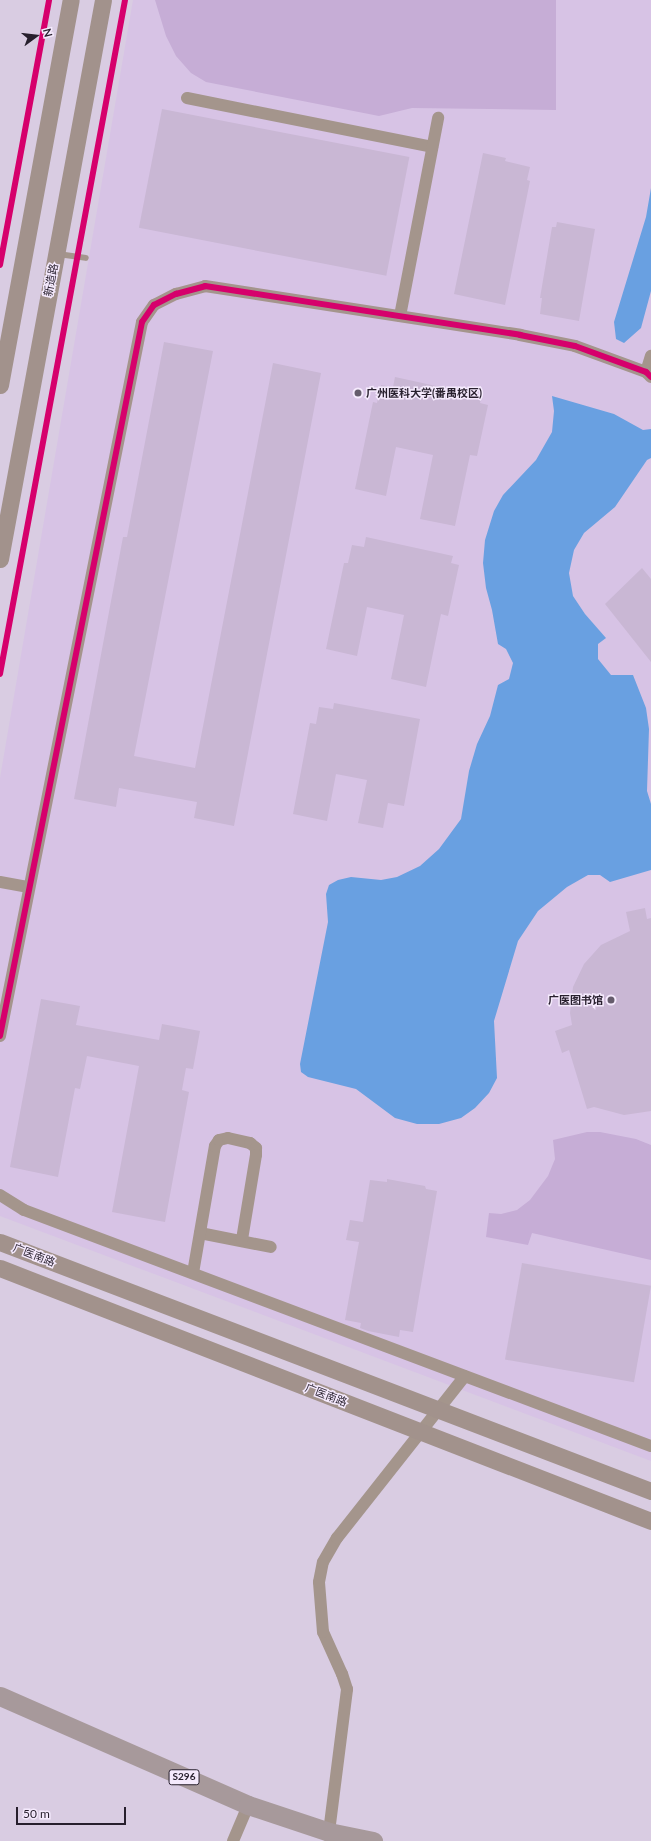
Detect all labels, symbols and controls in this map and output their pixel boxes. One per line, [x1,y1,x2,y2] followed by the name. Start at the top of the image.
[16,16,56,56] north arrow
[41,27,55,39] text: N
[41,263,61,297] street label: 新造路
[366,386,482,400] place label: 广州医科大学(番禺校区)
[353,388,363,398] marker: 广州医科大学(番禺校区)
[548,993,603,1007] place label: 广医图书馆
[606,995,616,1005] marker: 广医图书馆
[11,1241,57,1269] street label: 广医南路
[303,1381,349,1409] street label: 广医南路
[168,1769,200,1785] road number: S296
[18,1799,128,1825] scale bar
[23,1806,50,1821] text: 50 m

